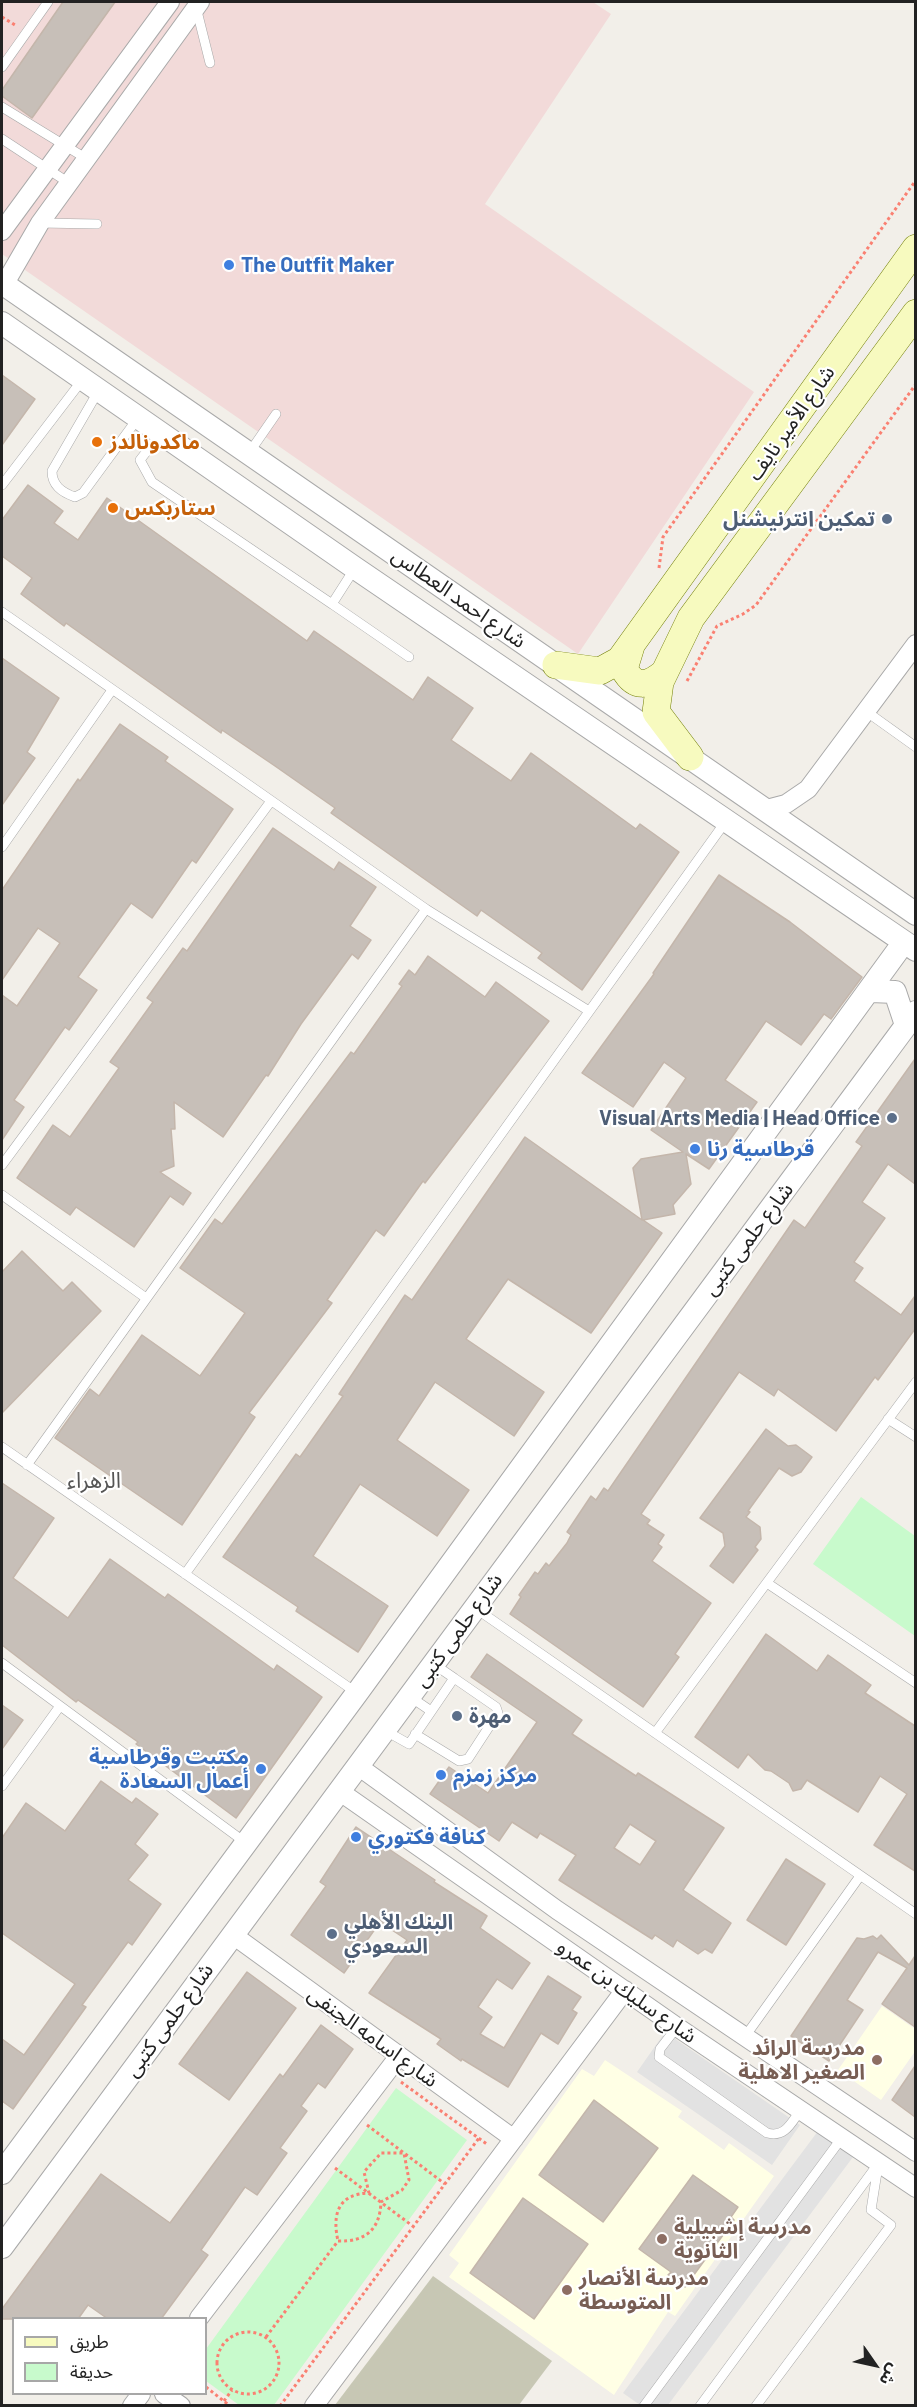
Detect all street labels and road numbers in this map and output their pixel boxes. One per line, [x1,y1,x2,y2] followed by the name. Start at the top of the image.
[742,361,840,485] street label: شارع الأمير نايف
[387,542,531,654] street label: شارع احمد العطاس
[697,1178,799,1300] street label: شارع حلمى كتبى
[408,1568,508,1692] street label: شارع حلمى كتبى
[552,1933,702,2049] street label: شارع سليك بن عمرو
[119,1958,219,2082] street label: شارع حلمى كتبى
[303,1981,443,2093] street label: شارع اسامه الجنفى

